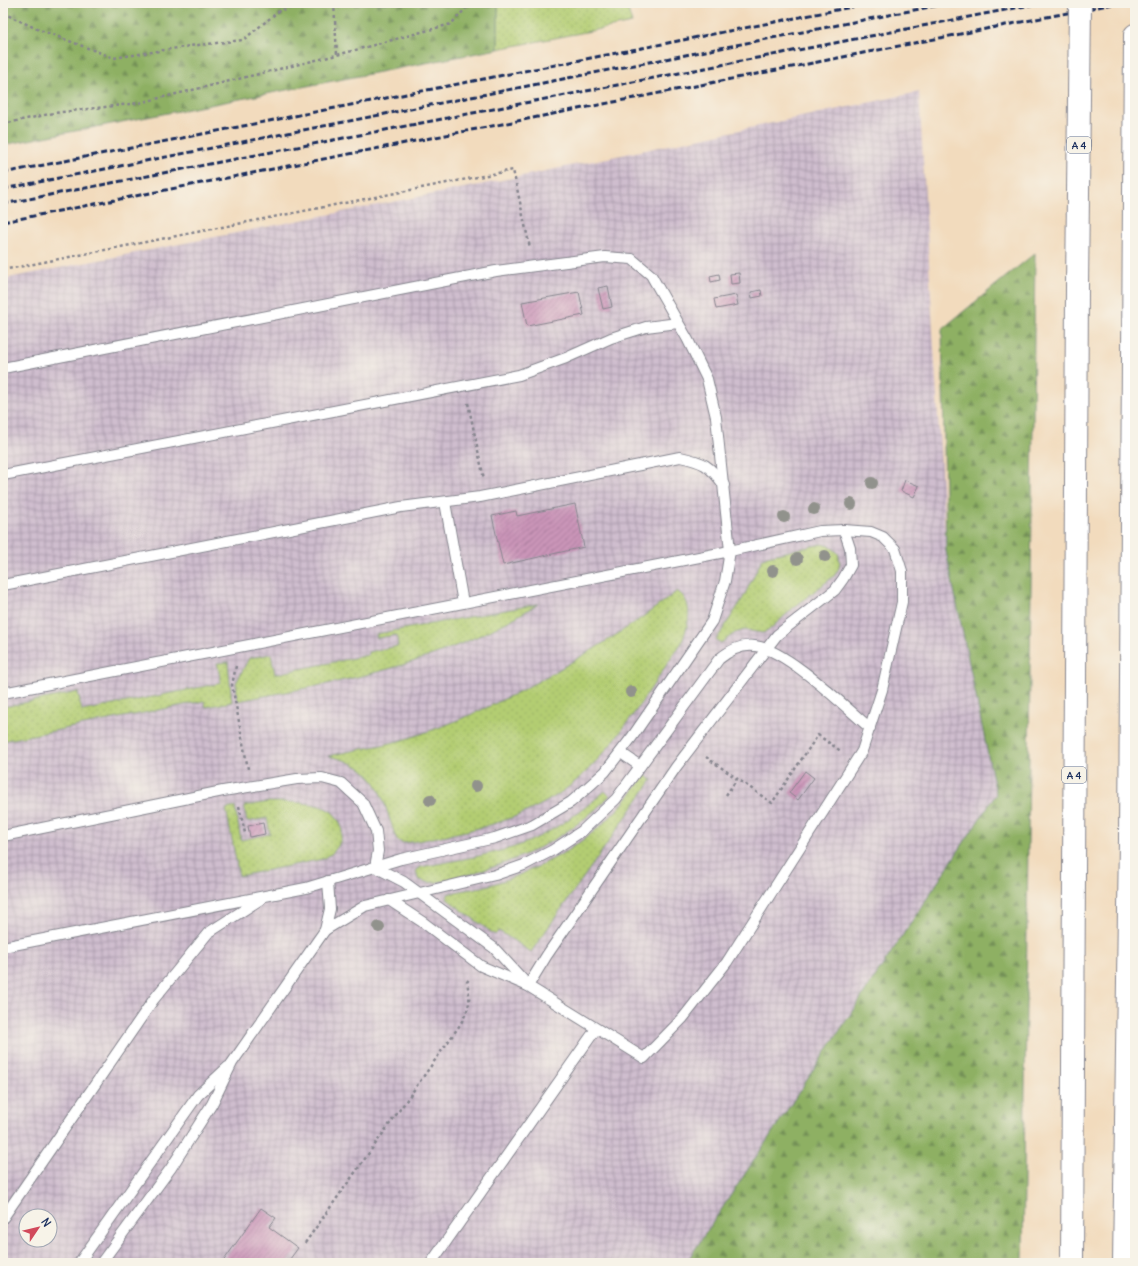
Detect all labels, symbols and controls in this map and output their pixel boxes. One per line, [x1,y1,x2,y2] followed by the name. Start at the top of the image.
[1067,137,1091,153] road number: A 4
[1062,767,1086,783] road number: A 4
[18,1208,58,1248] north arrow
[38,1215,54,1229] text: N

